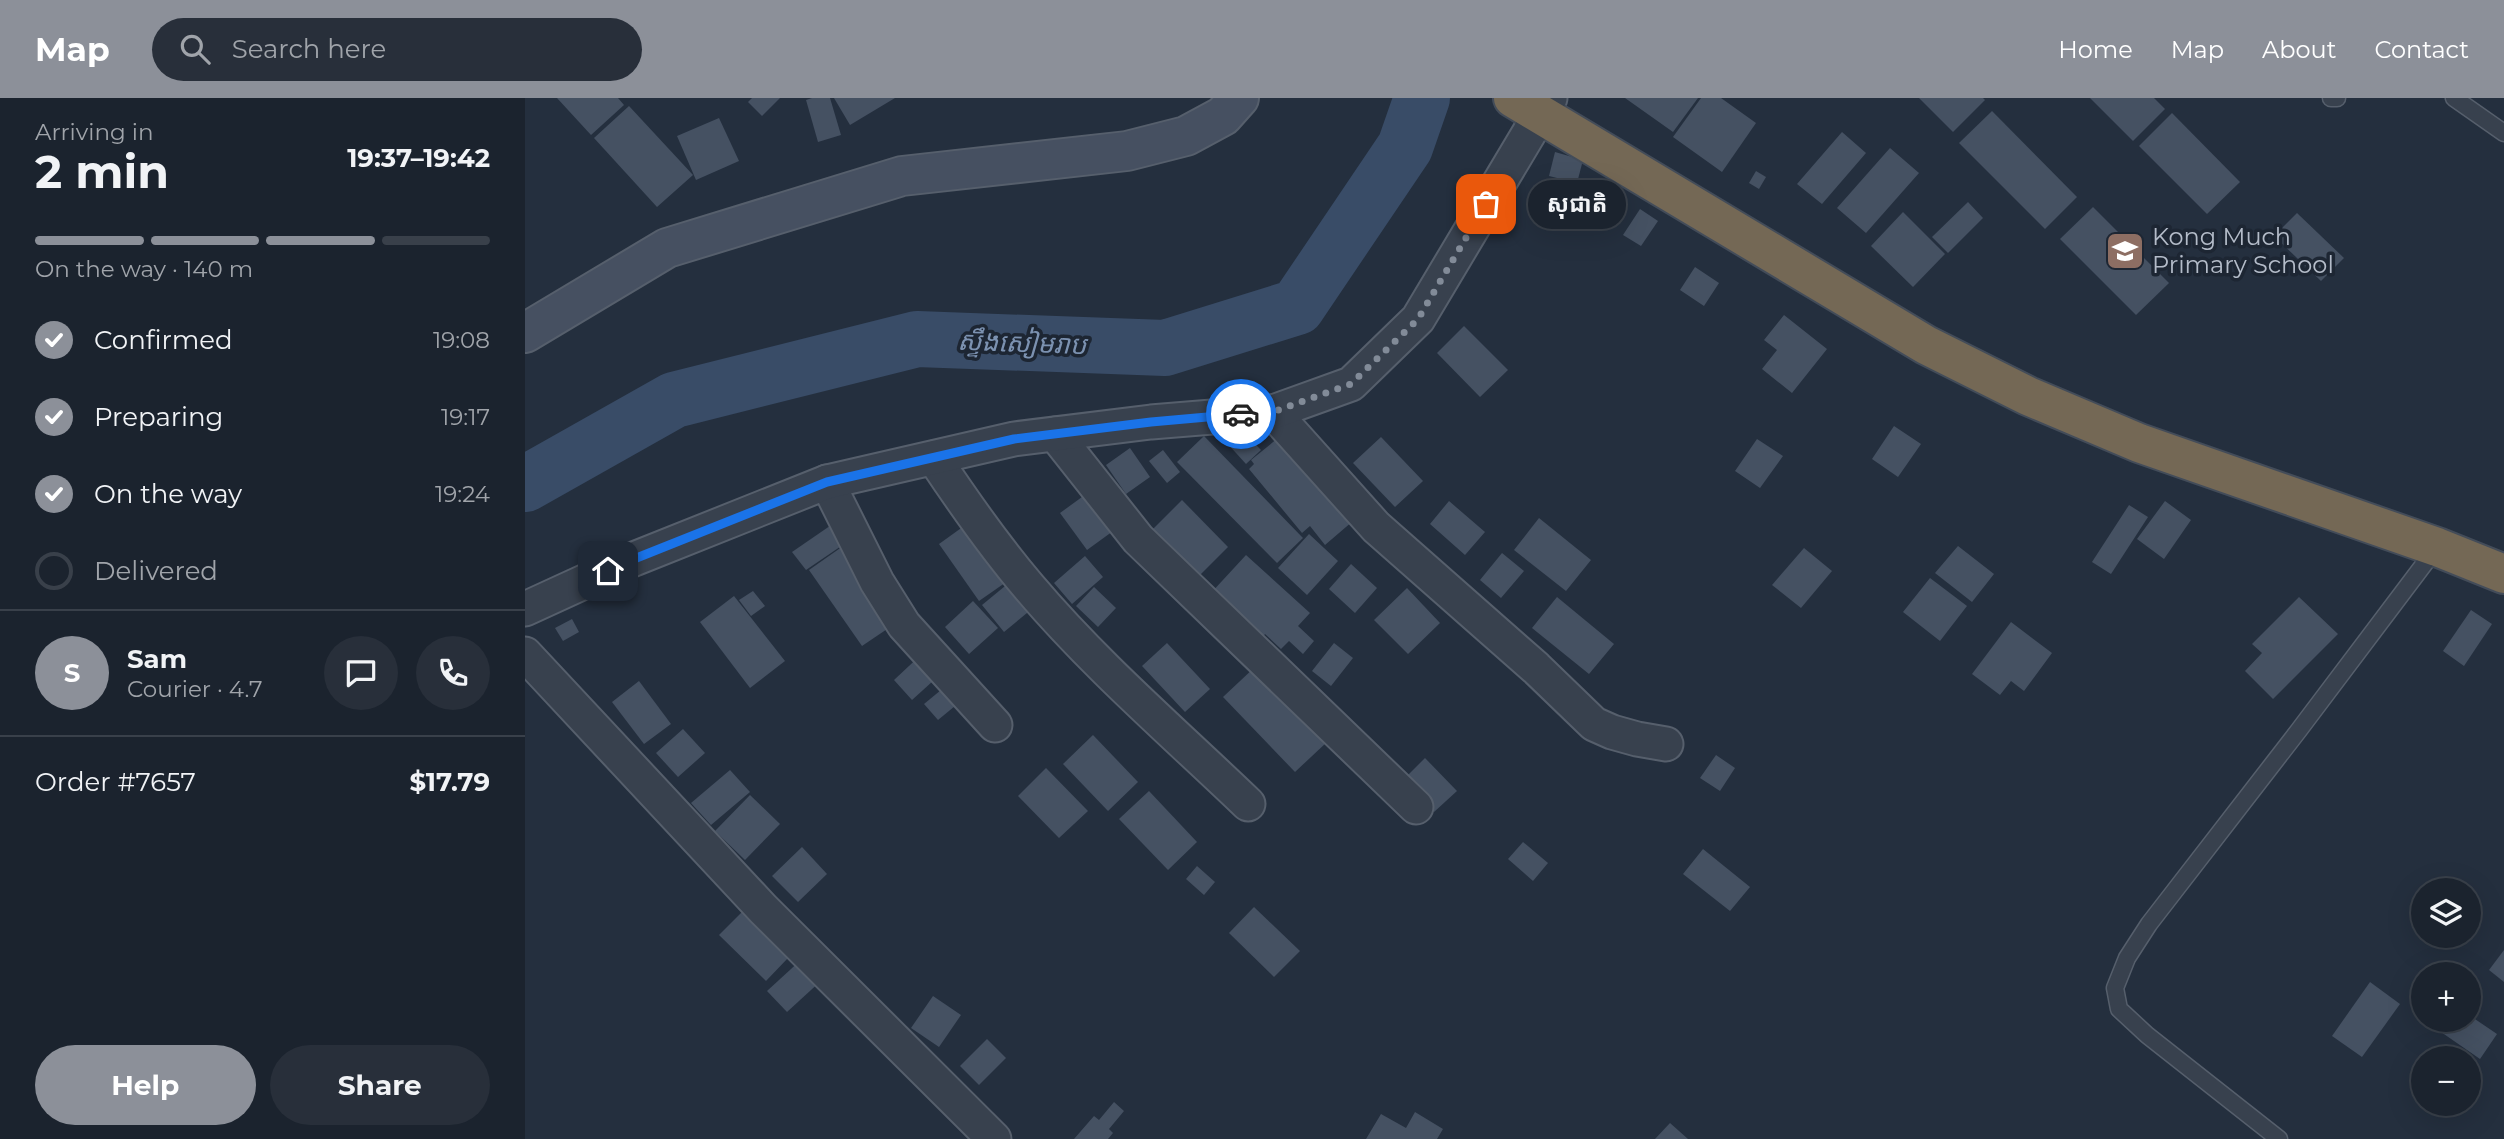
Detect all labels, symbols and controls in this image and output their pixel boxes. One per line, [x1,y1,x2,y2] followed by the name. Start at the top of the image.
[152,18,642,81] search box
[35,29,110,69] text: Map
[176,30,214,68] icon: search
[232,33,386,65] text: Search here
[2058,35,2133,64] text: Home
[2171,35,2224,64] text: Map
[2262,35,2336,64] text: About
[2374,35,2469,64] text: Contact
[35,118,154,146] text: Arriving in
[347,142,490,174] text: 19:37–19:42
[35,143,169,200] text: 2 min
[1456,174,1516,234] pin
[1528,180,1626,228] callout: សុជាតិ
[1467,185,1505,223] icon: bag
[1547,190,1607,218] text: សុជាតិ
[2152,222,2334,279] place label: Kong Much Primary School
[2104,230,2146,272] school or university icon: Kong Much Primary School
[35,255,253,283] text: On the way · 140 m
[35,321,73,359] icon: check
[94,324,233,356] text: Confirmed
[957,324,1089,362] water label: ស្ទឹងសៀមរាប
[433,326,490,354] text: 19:08
[1206,379,1276,449] courier
[1222,395,1260,433] icon: car
[35,398,73,436] icon: check
[94,401,223,433] text: Preparing
[441,403,490,431] text: 19:17
[35,475,73,513] icon: check
[94,478,242,510] text: On the way
[435,480,490,508] text: 19:24
[578,541,638,601] pin
[589,552,627,590] icon: home
[94,555,218,587] text: Delivered
[324,636,398,710] button: chat
[416,636,490,710] button: phone
[127,643,187,675] text: Sam
[64,657,80,689] text: S
[127,675,263,703] text: Courier · 4.7
[35,766,196,798] text: Order #7657
[410,766,490,798] text: $17.79
[2411,878,2481,1116] map controls
[2411,878,2481,948] button: layers
[2411,962,2481,1032] button: +
[35,1045,256,1125] button: Help
[270,1045,490,1125] button: Share
[2411,1046,2481,1116] button: −

